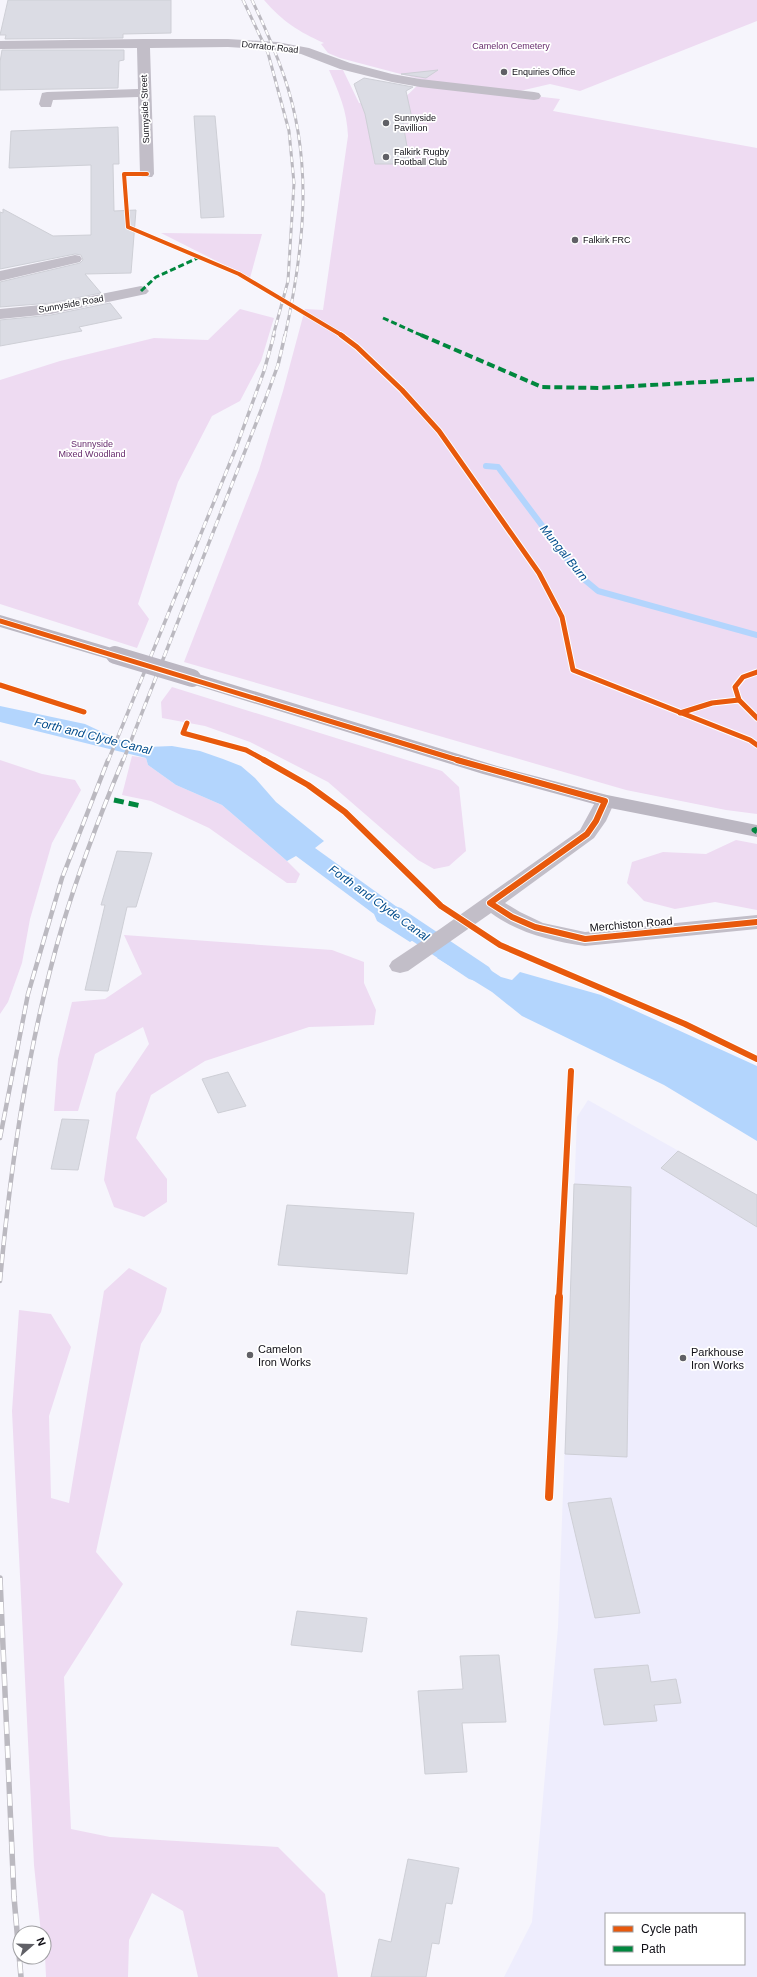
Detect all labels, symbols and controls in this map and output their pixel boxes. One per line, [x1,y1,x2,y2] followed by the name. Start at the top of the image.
[241,39,299,55] street label: Dorrator Road
[472,41,550,51] park label: Camelon Cemetery
[499,67,509,77] marker: Enquiries Office
[512,67,575,77] place label: Enquiries Office
[139,74,151,143] street label: Sunnyside Street
[394,113,436,133] place label: Sunnyside Pavillion
[381,118,391,128] marker: Sunnyside Pavillion
[394,147,450,167] place label: Falkirk Rugby Football Club
[381,152,391,162] marker: Falkirk Rugby Football Club
[570,235,580,245] marker: Falkirk FRC
[583,235,631,245] place label: Falkirk FRC
[38,293,104,315] street label: Sunnyside Road
[59,439,125,459] park label: Sunnyside Mixed Woodland
[537,522,591,584] water label: Mungal Burn
[33,715,153,757] water label: Forth and Clyde Canal
[326,862,432,944] water label: Forth and Clyde Canal
[589,914,673,934] street label: Merchiston Road
[258,1343,311,1368] place label: Camelon Iron Works
[691,1346,744,1371] place label: Parkhouse Iron Works
[245,1350,255,1360] marker: Camelon Iron Works
[678,1353,688,1363] marker: Parkhouse Iron Works
[605,1913,745,1965] legend
[641,1922,698,1936] text: Cycle path
[12,1925,52,1965] north arrow
[34,1936,48,1947] text: N
[641,1942,666,1956] text: Path

